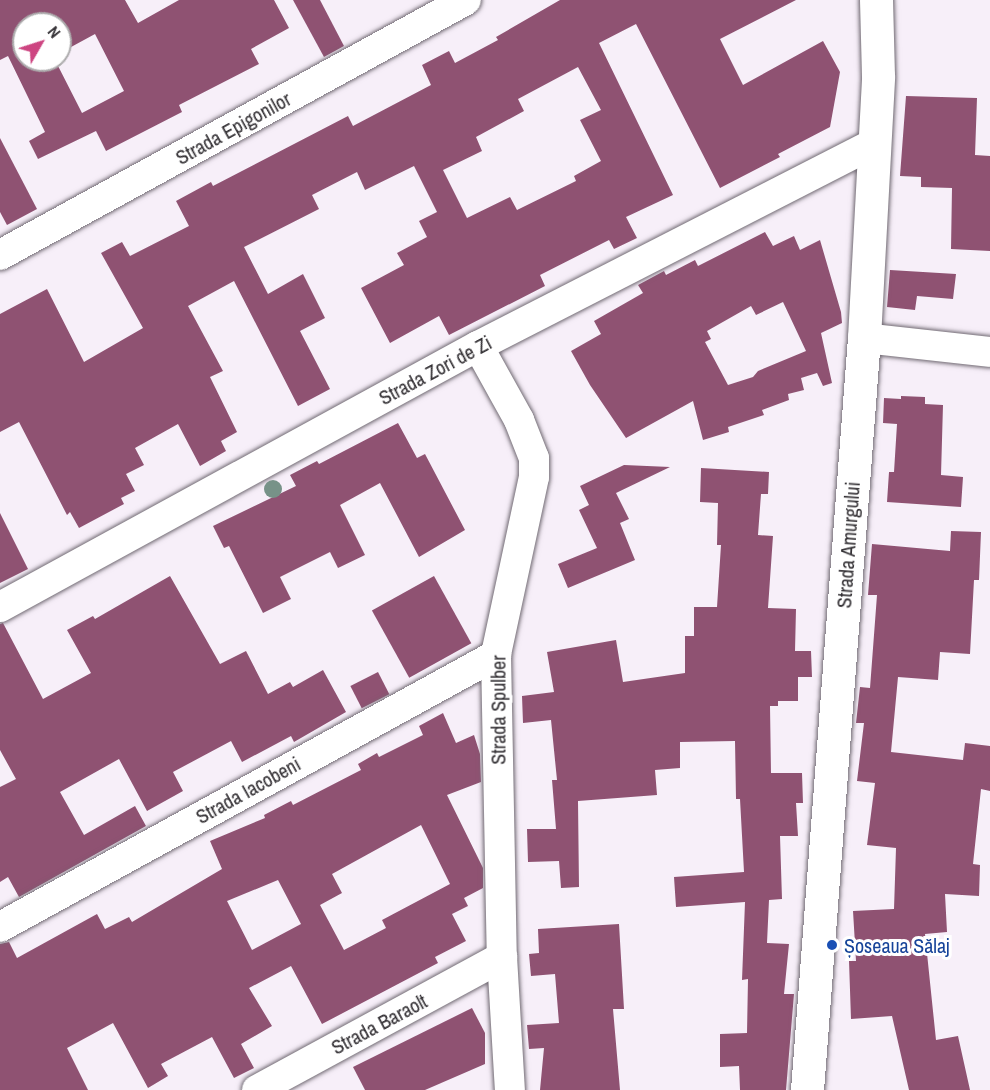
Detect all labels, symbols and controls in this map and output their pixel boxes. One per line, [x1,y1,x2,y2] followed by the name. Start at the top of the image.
[12,12,72,72] north arrow
[43,21,66,43] text: N
[171,87,295,169] street label: Strada Epigonilor
[375,330,495,410] street label: Strada Zori de Zi
[832,481,864,609] street label: Strada Amurgului
[486,655,510,765] street label: Strada Spulber
[192,751,304,829] street label: Strada Iacobeni
[844,933,950,957] place label: Șoseaua Sălaj
[825,938,839,952] marker: Șoseaua Sălaj
[327,989,431,1059] street label: Strada Baraolt

